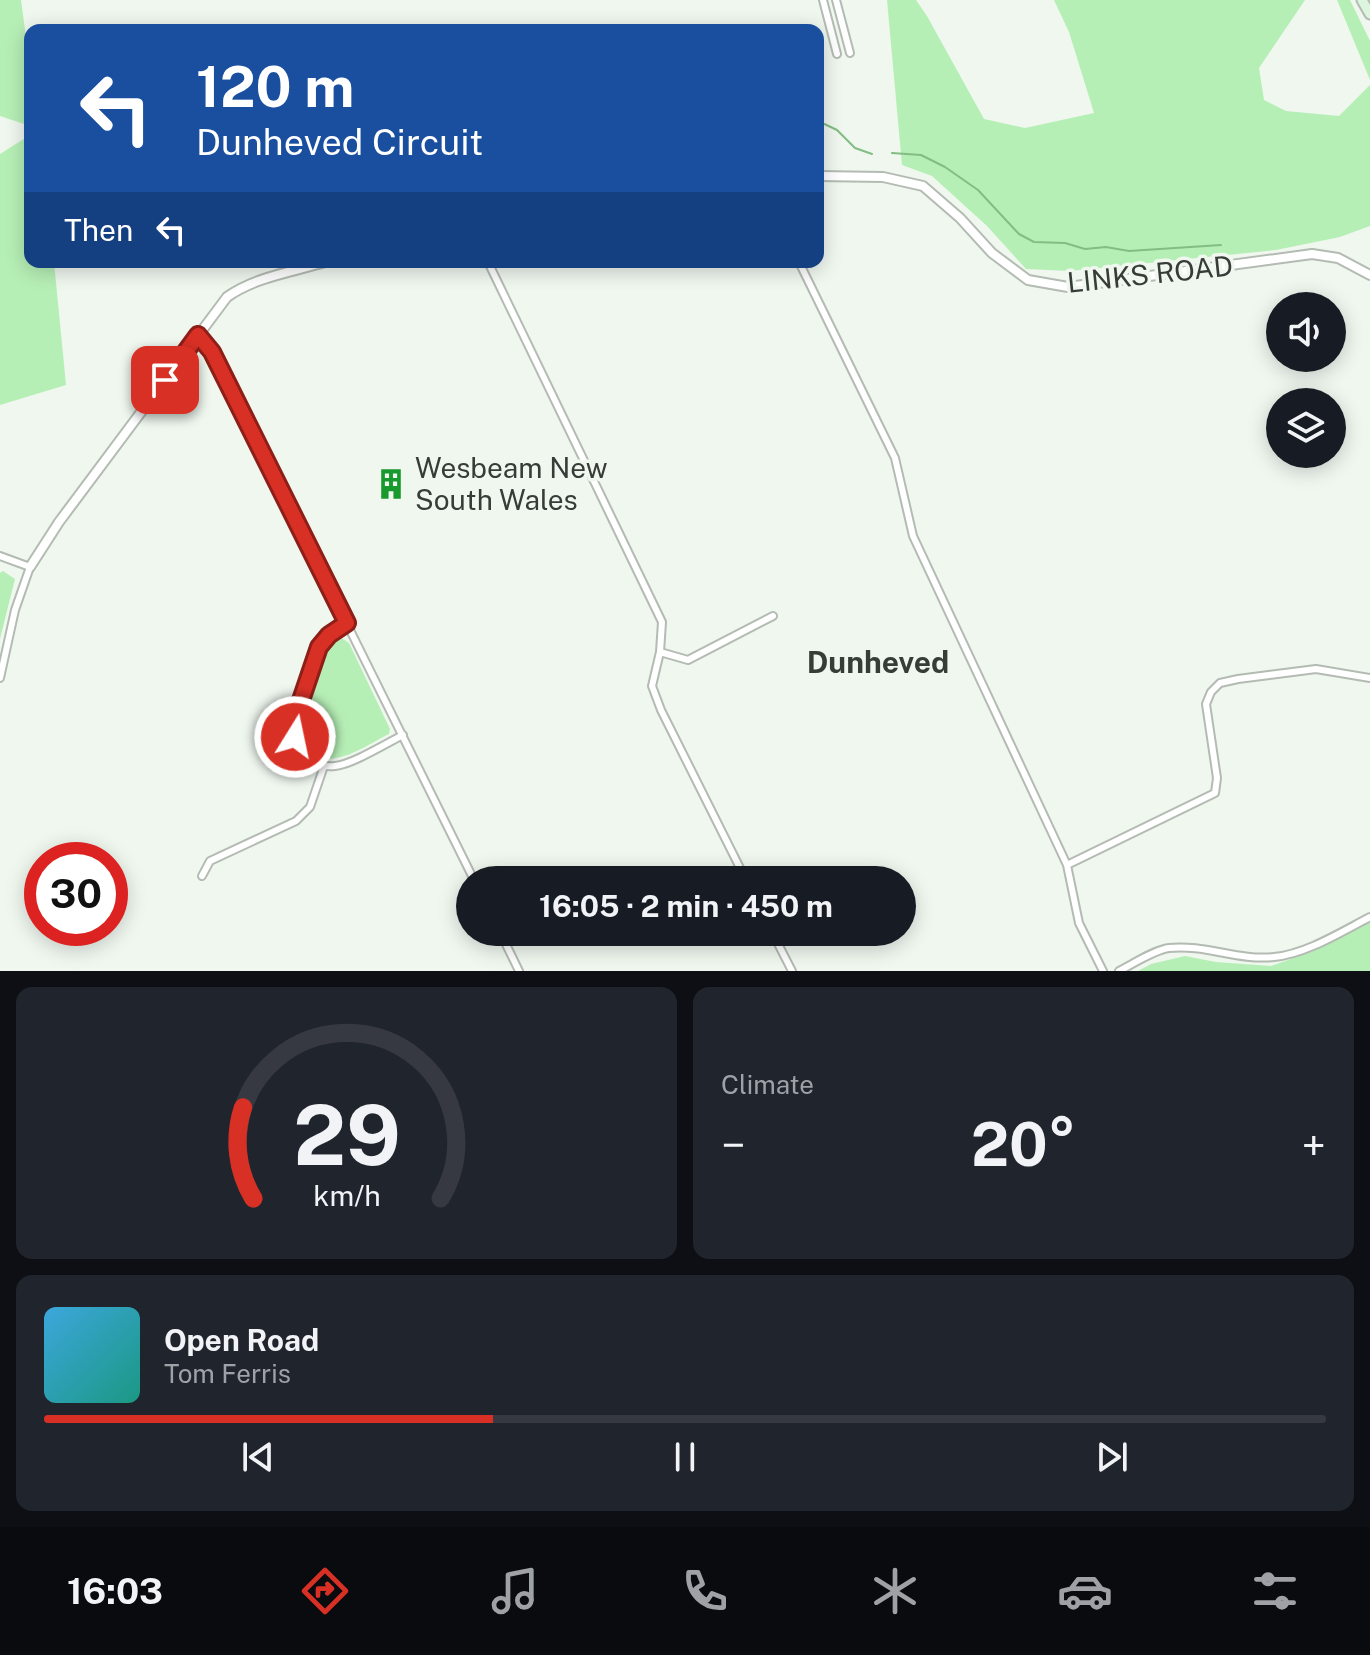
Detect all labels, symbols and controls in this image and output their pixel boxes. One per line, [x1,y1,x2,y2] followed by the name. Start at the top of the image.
[196,54,354,120] text: 120 m
[64,56,168,160] icon: left
[196,121,483,163] text: Dunheved Circuit
[149,208,193,252] icon: left
[64,212,133,248] text: Then
[1065,248,1234,299] street label: LINKS ROAD
[1266,292,1346,468] map controls
[1266,292,1346,372] button: sound
[131,346,199,414] pin
[143,358,187,402] icon: arrive
[1266,388,1346,468] button: layers
[415,451,608,516] place label: Wesbeam New South Wales
[374,467,408,501] building icon: Wesbeam New South Wales
[807,644,949,680] district label: Dunheved
[253,695,337,779] position arrow
[24,842,128,946] speed limit sign: 30
[539,888,833,924] text: 16:05 · 2 min · 450 m
[721,1069,814,1100] text: Climate
[293,1086,400,1184] text: 29
[971,1109,1076,1180] text: 20°
[721,1119,745,1171] text: −
[1302,1119,1326,1171] text: +
[313,1179,380,1212] text: km/h
[164,1322,319,1358] text: Open Road
[164,1358,291,1389] text: Tom Ferris
[236,1435,280,1479] icon: previous
[663,1435,707,1479] icon: pause
[1090,1435,1134,1479] icon: next
[297,1563,353,1619] icon: directions
[487,1563,543,1619] icon: music
[677,1563,733,1619] icon: phone
[867,1563,923,1619] icon: climate
[1057,1563,1113,1619] icon: car
[1247,1563,1303,1619] icon: filters
[67,1570,163,1612] text: 16:03

